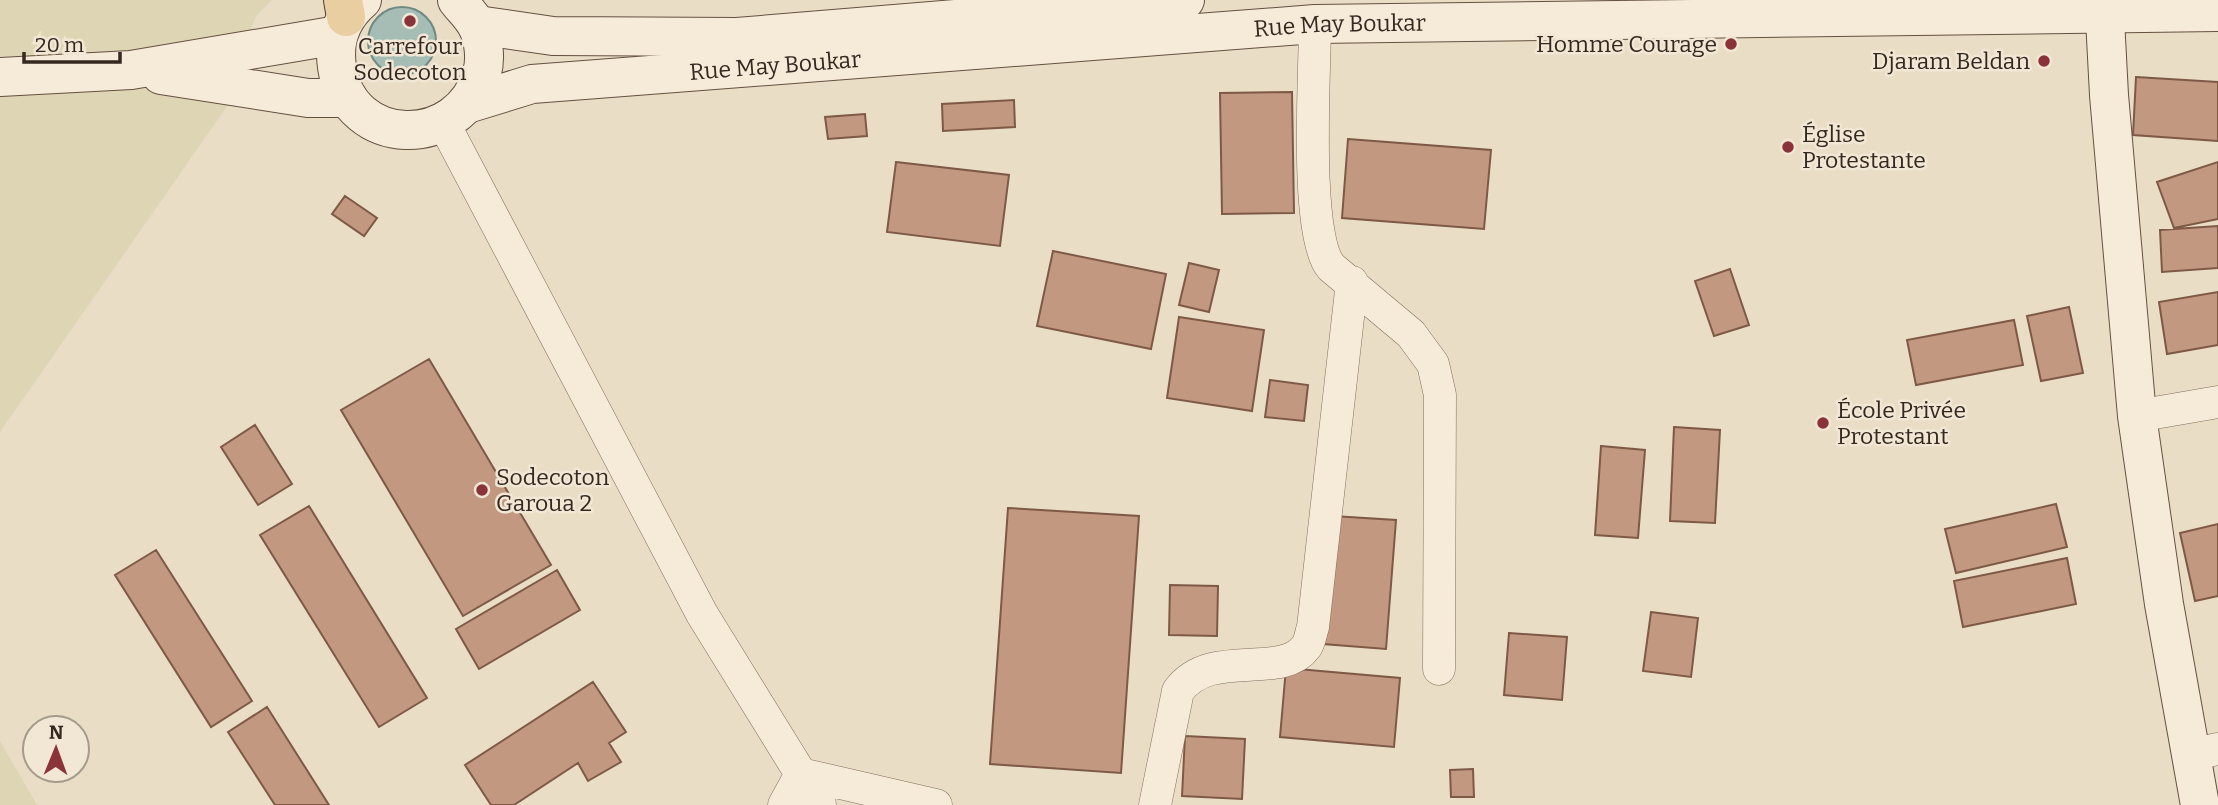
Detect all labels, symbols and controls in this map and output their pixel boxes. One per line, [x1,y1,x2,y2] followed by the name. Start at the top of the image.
[1253,9,1426,43] street label: Rue May Boukar
[402,13,418,29] marker: Carrefour Sodecoton
[24,21,121,65] scale bar
[1536,30,1717,58] place label: Homme Courage
[35,32,84,58] text: 20 m
[353,32,467,86] place label: Carrefour Sodecoton
[1723,36,1739,52] marker: Homme Courage
[688,45,862,86] street label: Rue May Boukar
[1872,47,2030,75] place label: Djaram Beldan
[2036,53,2052,69] marker: Djaram Beldan
[1802,120,1926,174] place label: Église Protestante
[1780,139,1796,155] marker: Église Protestante
[1837,396,1966,450] place label: École Privée Protestant
[1815,415,1831,431] marker: École Privée Protestant
[496,463,610,517] place label: Sodecoton Garoua 2
[474,482,490,498] marker: Sodecoton Garoua 2
[21,714,91,784] north arrow
[49,721,64,744] text: N

